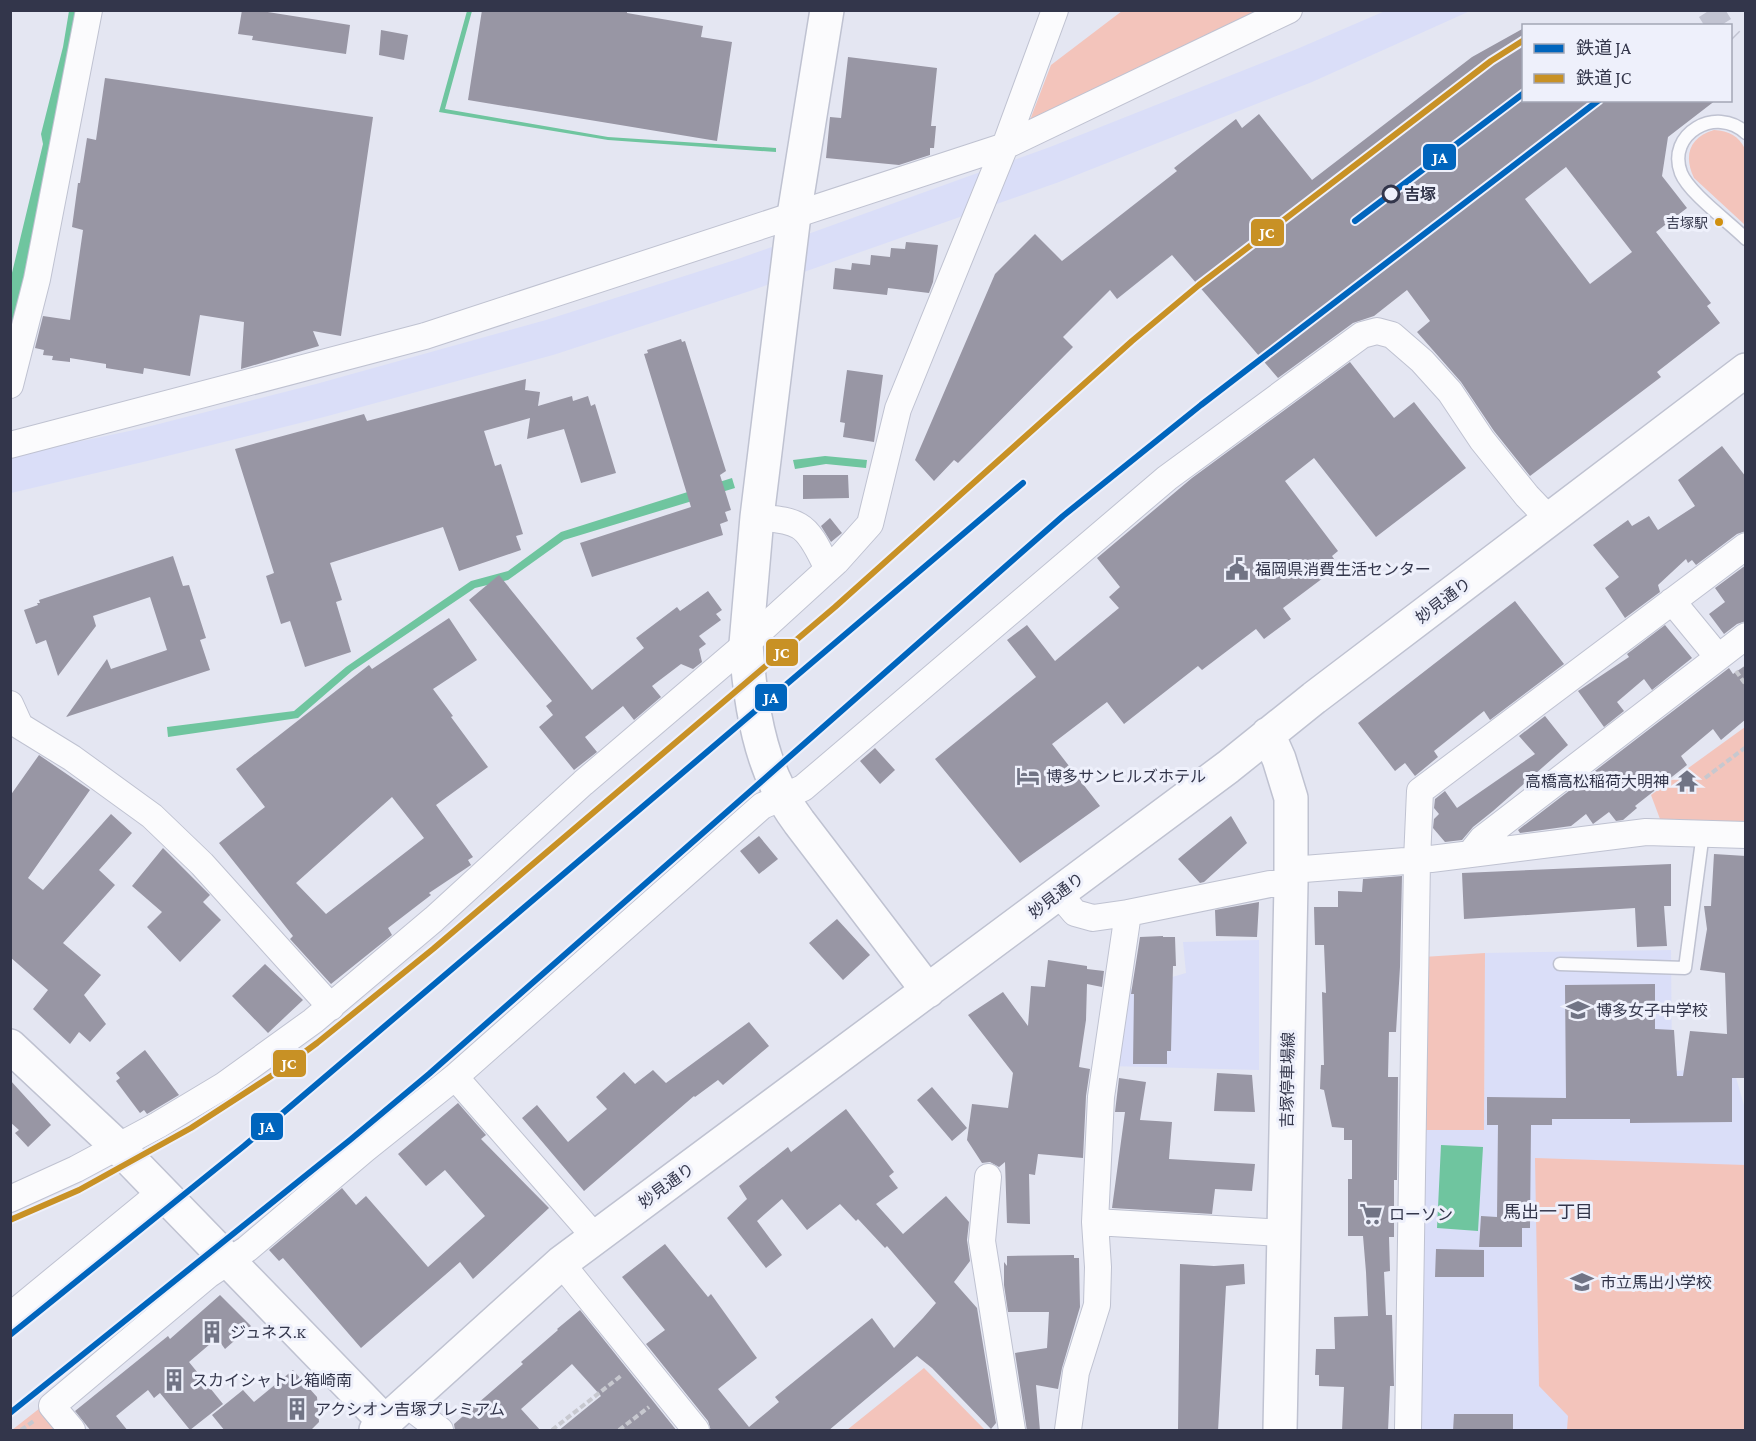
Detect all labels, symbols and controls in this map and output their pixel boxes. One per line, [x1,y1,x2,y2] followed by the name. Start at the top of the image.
[1522,24,1732,102] legend
[1576,38,1632,58] text: 鉄道 JA
[1576,68,1632,88] text: 鉄道 JC
[1422,143,1457,171] line badge: JA
[1431,149,1448,166] text: JA
[1382,185,1400,203] marker: 吉塚
[1404,186,1436,203] place label: 吉塚
[1666,215,1708,231] place label: 吉塚駅
[1713,216,1725,228] marker: 吉塚駅
[1250,218,1285,247] line badge: JC
[1257,224,1275,241] text: JC
[1224,556,1250,582] public building icon: 福岡県消費生活センター
[1255,561,1431,578] place label: 福岡県消費生活センター
[1413,574,1474,626] street label: 妙見通り
[765,638,799,667] line badge: JC
[772,644,790,661] text: JC
[754,683,788,712] line badge: JA
[762,689,779,706] text: JA
[1015,763,1041,789] hotel icon: 博多サンヒルズホテル
[1046,768,1206,785] place label: 博多サンヒルズホテル
[1674,768,1700,794] temple icon: 高橋高松稲荷大明神
[1525,773,1669,790] place label: 高橋高松稲荷大明神
[1026,869,1087,921] street label: 妙見通り
[1565,997,1591,1023] school or university icon: 博多女子中学校
[1596,1002,1708,1019] place label: 博多女子中学校
[1278,1032,1297,1128] street label: 吉塚停車場線
[272,1049,307,1078] line badge: JC
[279,1055,297,1072] text: JC
[250,1112,284,1141] line badge: JA
[258,1118,275,1135] text: JA
[635,1160,697,1211] street label: 妙見通り
[1358,1201,1384,1227] supermarket icon: ローソン
[1503,1202,1593,1222] district label: 馬出一丁目
[1389,1206,1453,1223] place label: ローソン
[1569,1269,1595,1295] school or university icon: 市立馬出小学校
[1600,1274,1712,1291] place label: 市立馬出小学校
[199,1319,225,1345] building icon: ジュネス.K
[230,1324,307,1341] place label: ジュネス.K
[161,1367,187,1393] building icon: スカイシャトレ箱崎南
[192,1372,352,1389] place label: スカイシャトレ箱崎南
[284,1396,310,1422] building icon: アクシオン吉塚プレミアム
[315,1401,505,1418] place label: アクシオン吉塚プレミアム

